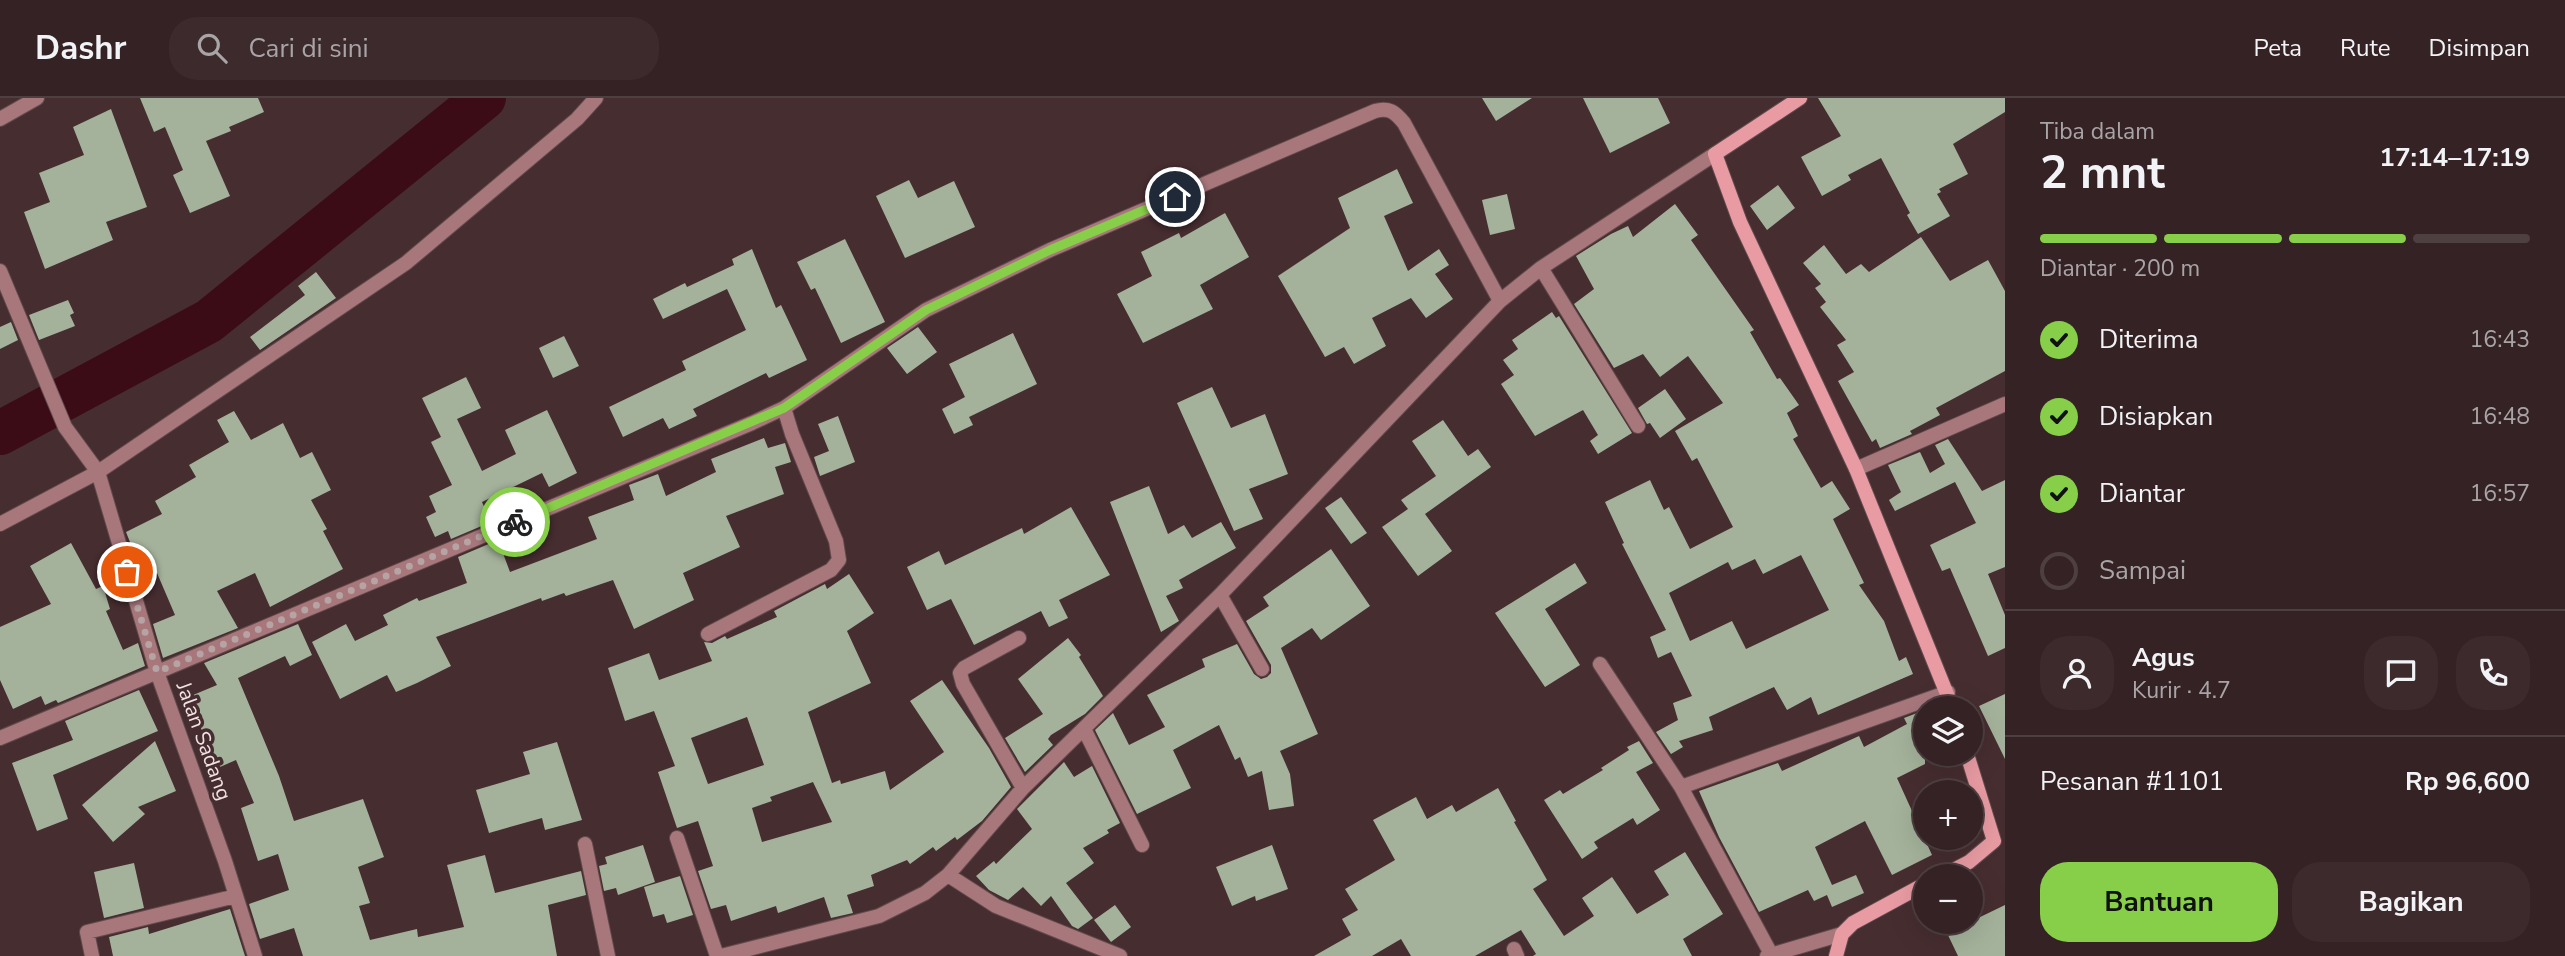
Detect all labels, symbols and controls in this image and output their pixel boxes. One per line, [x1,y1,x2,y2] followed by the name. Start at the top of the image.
[169,17,659,80] search box
[35,26,127,71] text: Dashr
[193,29,231,67] icon: search
[249,31,369,66] text: Cari di sini
[2253,32,2302,64] text: Peta
[2340,32,2391,64] text: Rute
[2429,32,2530,64] text: Disimpan
[2040,116,2155,147] text: Tiba dalam
[2379,140,2530,175] text: 17:14–17:19
[2040,141,2165,204] text: 2 mnt
[1145,167,1205,227] pin
[1156,178,1194,216] icon: home
[2040,253,2200,284] text: Diantar · 200 m
[2040,321,2078,359] icon: check
[2099,322,2199,357] text: Diterima
[2470,324,2530,355] text: 16:43
[2040,398,2078,436] icon: check
[2099,399,2213,434] text: Disiapkan
[2470,401,2530,432] text: 16:48
[2040,475,2078,513] icon: check
[2099,476,2185,511] text: Diantar
[2470,478,2530,509] text: 16:57
[480,487,550,557] courier
[496,503,534,541] icon: bike
[97,542,157,602] pin
[108,553,146,591] icon: bag
[2099,553,2186,588] text: Sampai
[2040,636,2114,710] button: person
[2364,636,2438,710] button: chat
[2456,636,2530,710] button: phone
[2132,640,2195,675] text: Agus
[2132,675,2231,706] text: Kurir · 4.7
[169,677,238,804] street label: Jalan Sadang
[1913,696,1983,934] map controls
[1913,696,1983,766] button: layers
[2040,764,2224,799] text: Pesanan #1101
[2405,764,2530,799] text: Rp 96,600
[1913,780,1983,850] button: +
[2040,862,2278,942] button: Bantuan
[2292,862,2530,942] button: Bagikan
[1913,864,1983,934] button: −

